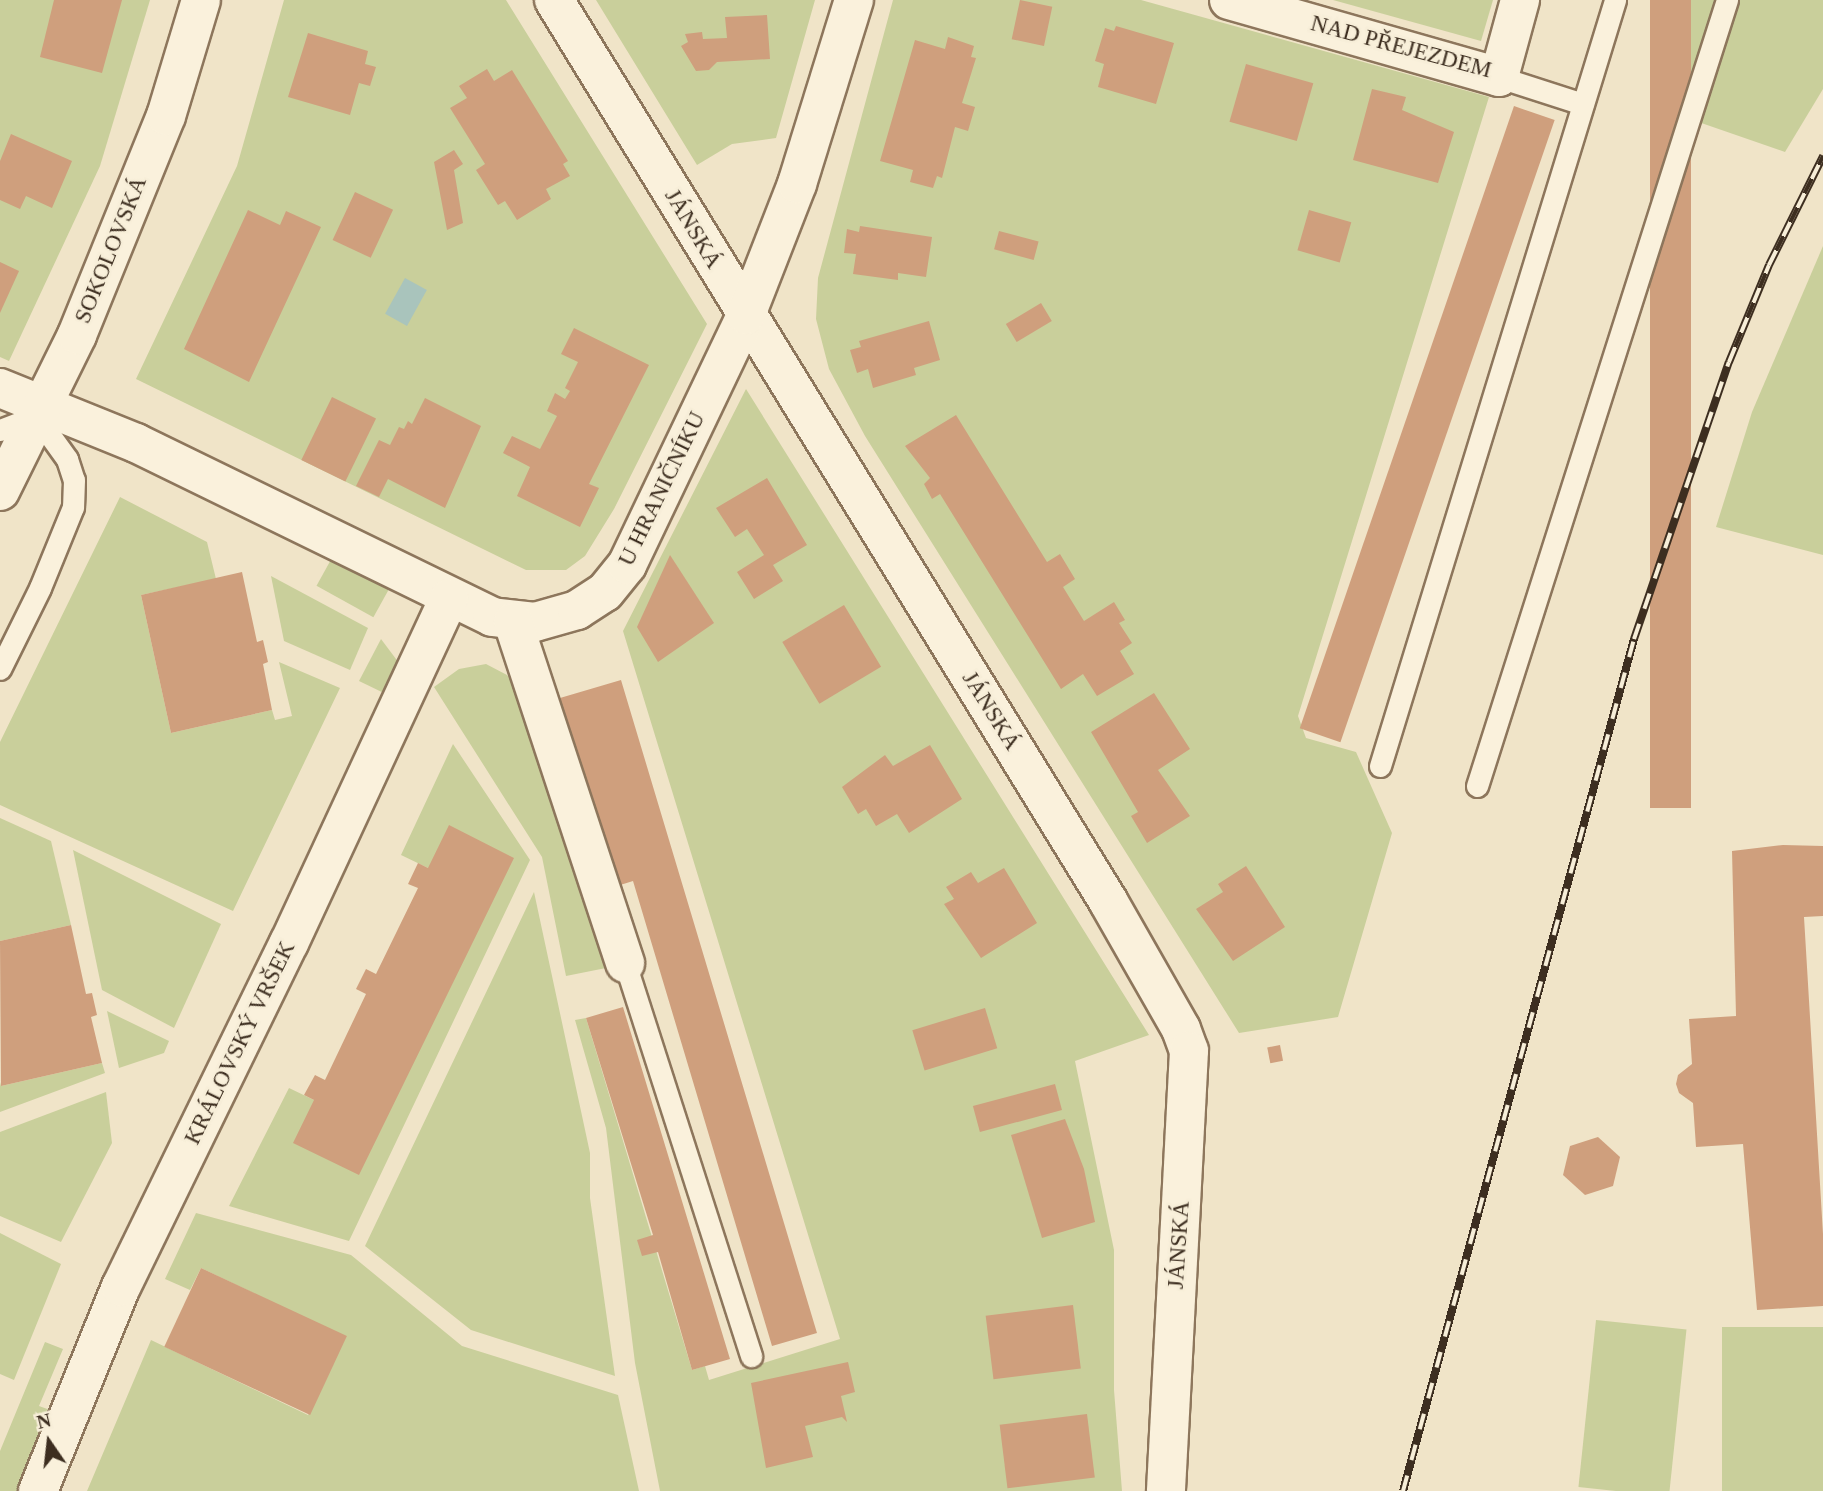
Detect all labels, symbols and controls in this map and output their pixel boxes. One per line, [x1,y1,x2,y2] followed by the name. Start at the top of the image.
[1308,10,1494,84] street label: NAD PŘEJEZDEM
[69,173,153,327] street label: SOKOLOVSKÁ
[658,184,728,274] street label: JÁNSKÁ
[613,407,711,571] street label: U HRANIČNÍKU
[956,666,1026,756] street label: JÁNSKÁ
[179,937,301,1149] street label: KRÁLOVSKÝ VRŠEK
[1162,1200,1196,1290] street label: JÁNSKÁ
[14,1407,84,1477] north arrow
[35,1409,53,1433] text: N

